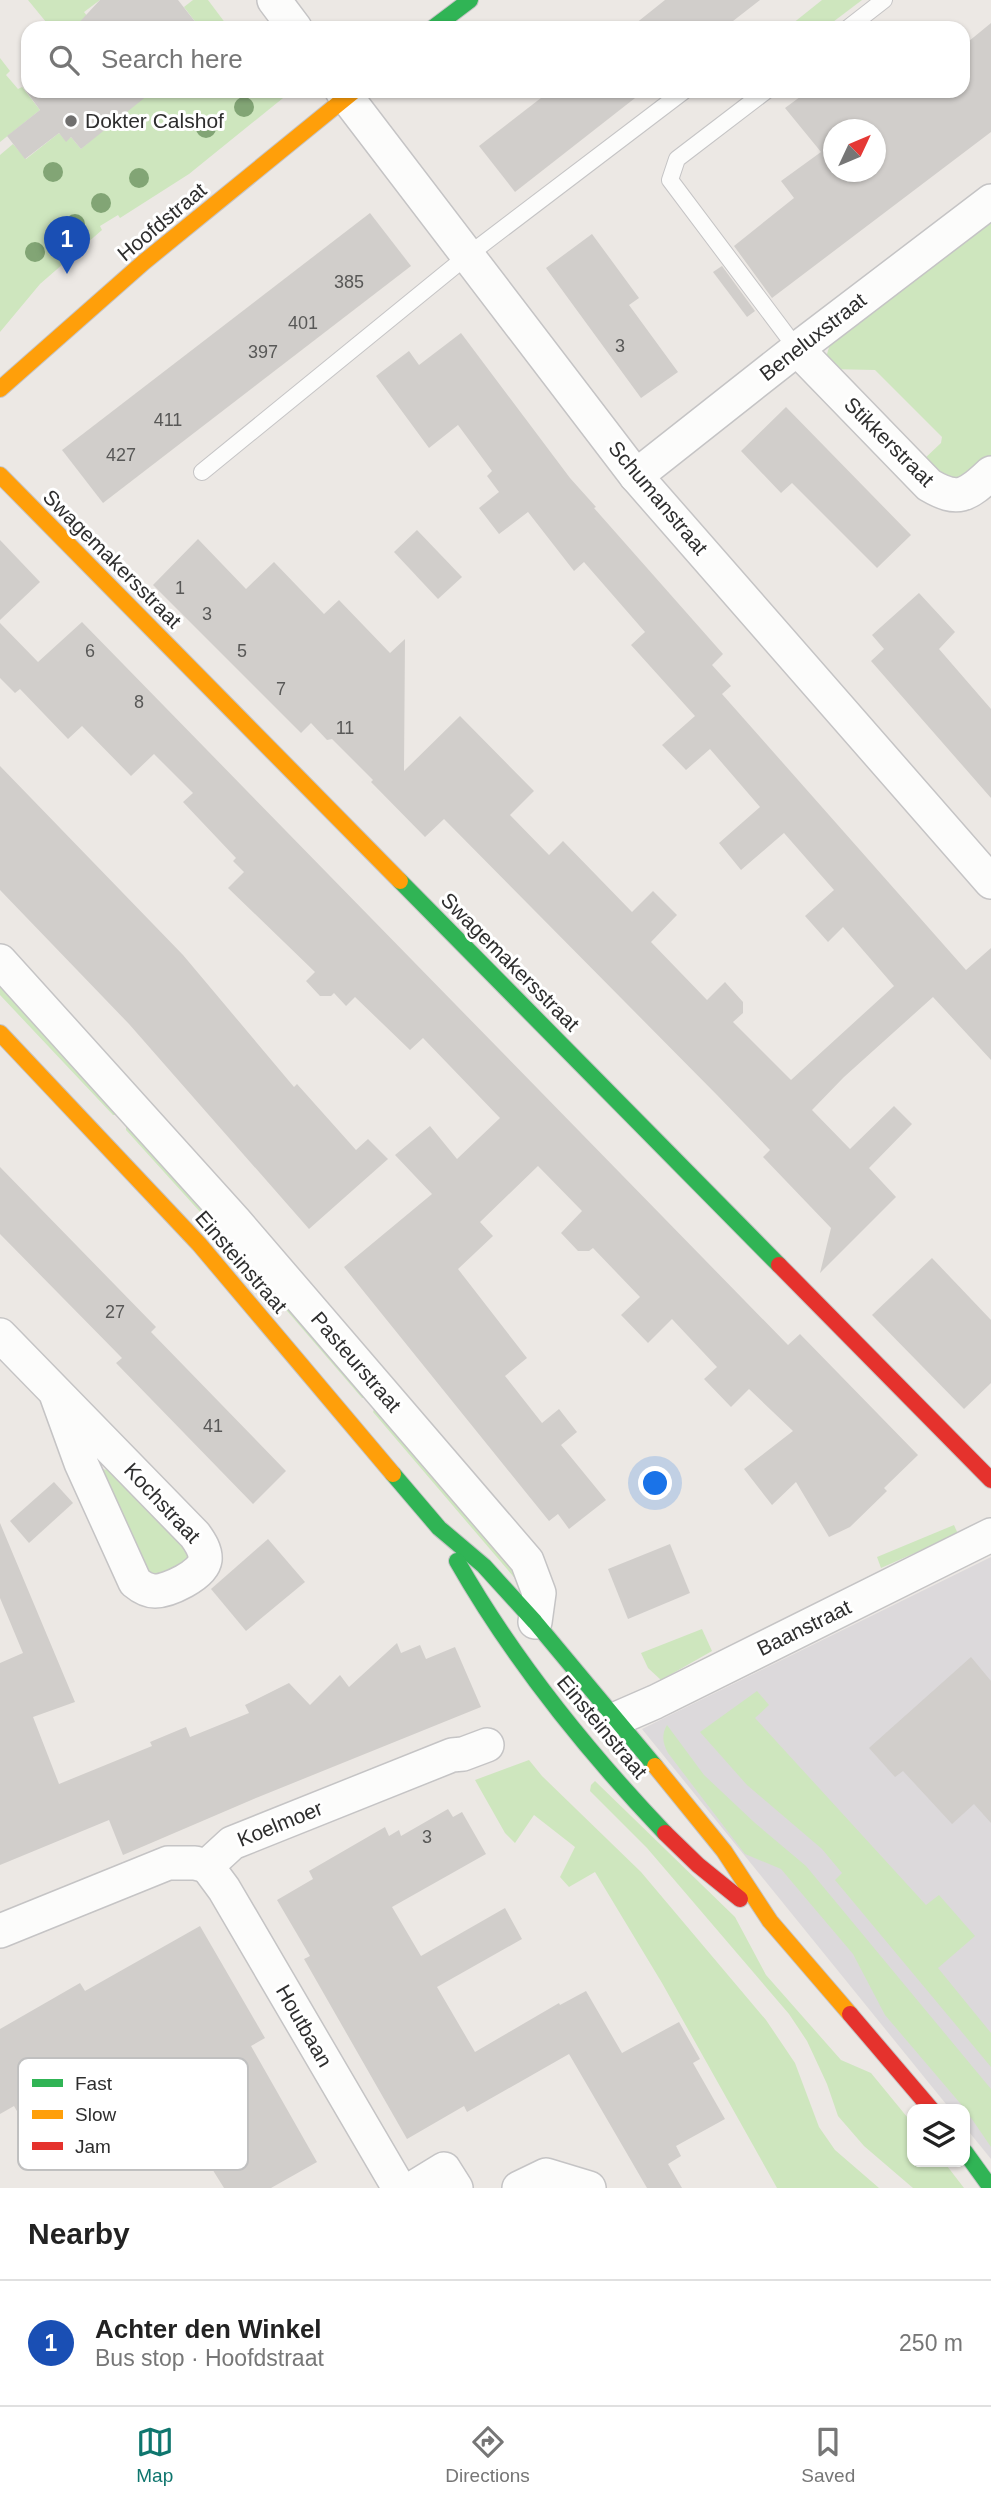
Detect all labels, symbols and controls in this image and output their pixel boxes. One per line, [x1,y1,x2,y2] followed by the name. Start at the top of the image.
[21,21,970,98] search box
[45,41,83,79] icon: search
[101,44,243,74] text: Search here
[85,109,224,132] place label: Dokter Calshof
[63,113,79,129] marker: Dokter Calshof
[823,119,886,182] north arrow
[113,178,211,265] street label: Hoofdstraat
[44,216,90,274] pin: 1
[334,272,364,292] house number: 385
[755,288,870,385] street label: Beneluxstraat
[288,313,318,333] house number: 401
[615,336,625,356] house number: 3
[248,342,278,362] house number: 397
[840,392,939,491] street label: Stikkerstraat
[154,410,182,430] house number: 411
[604,436,713,559] street label: Schumanstraat
[106,445,136,465] house number: 427
[39,485,186,633] street label: Swagemakersstraat
[175,578,185,598] house number: 1
[202,604,212,624] house number: 3
[85,641,95,661] house number: 6
[237,641,247,661] house number: 5
[276,679,286,699] house number: 7
[134,692,144,712] house number: 8
[336,718,354,738] house number: 11
[437,888,584,1036] street label: Swagemakersstraat
[191,1206,292,1317] street label: Einsteinstraat
[105,1302,125,1322] house number: 27
[307,1307,406,1416] street label: Pasteurstraat
[203,1416,223,1436] house number: 41
[120,1458,205,1547] street label: Kochstraat
[638,1466,672,1500] your location
[753,1595,855,1660] street label: Baanstraat
[553,1671,652,1783] street label: Einsteinstraat
[234,1796,326,1851] street label: Koelmoer
[422,1827,432,1847] house number: 3
[272,1981,337,2071] street label: Houtbaan
[18,2058,248,2170] legend
[75,2073,113,2094] text: Fast
[75,2104,116,2125] text: Slow
[907,2104,970,2167] map controls
[907,2104,970,2167] button: layers
[75,2136,111,2157] text: Jam
[28,2217,130,2250] text: Nearby
[95,2314,322,2344] text: Achter den Winkel
[45,2330,57,2356] text: 1
[899,2330,963,2356] text: 250 m
[95,2345,324,2371] text: Bus stop · Hoofdstraat
[136,2423,174,2487] tab: Map
[445,2423,530,2487] tab: Directions
[801,2423,855,2487] tab: Saved

